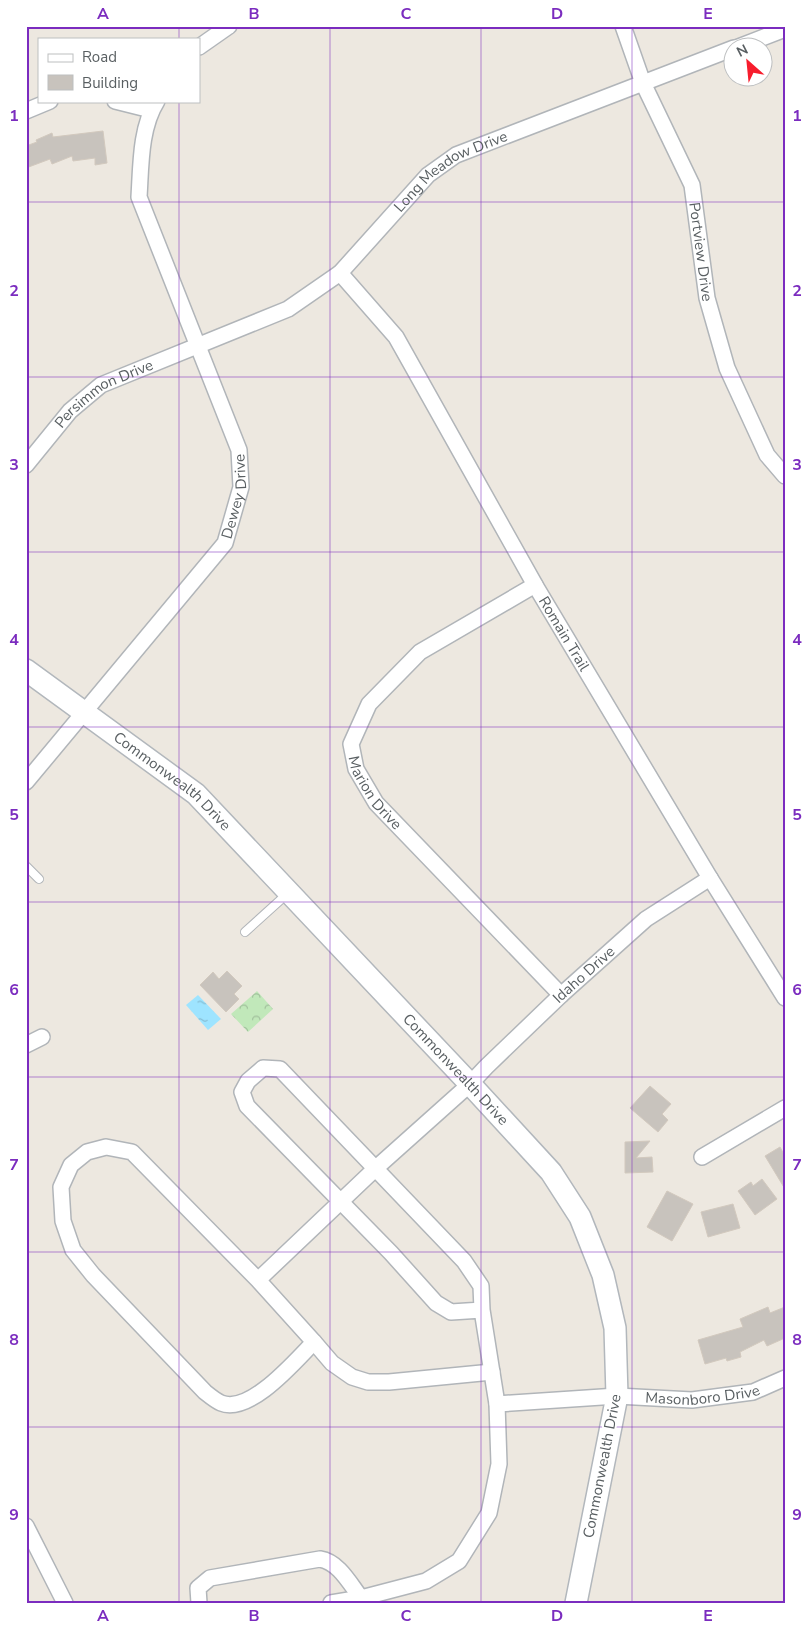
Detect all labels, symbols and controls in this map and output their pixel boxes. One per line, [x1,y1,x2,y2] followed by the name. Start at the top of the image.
[97,3,109,25] text: A
[248,3,260,25] text: B
[401,3,412,25] text: C
[551,3,563,25] text: D
[703,3,713,25] text: E
[38,38,200,102] legend
[724,38,774,88] north arrow
[733,40,751,62] text: N
[82,47,117,67] text: Road
[82,73,138,93] text: Building
[9,105,19,127] text: 1
[792,105,802,127] text: 1
[389,126,510,216] street label: Long Meadow Drive
[684,201,717,303] street label: Portview Drive
[9,280,19,302] text: 2
[792,280,802,302] text: 2
[50,355,156,432] street label: Persimmon Drive
[217,453,251,541] street label: Dewey Drive
[9,454,19,476] text: 3
[792,454,802,476] text: 3
[534,592,594,675] street label: Romain Trail
[9,629,19,651] text: 4
[792,629,802,651] text: 4
[110,727,235,835] street label: Commonwealth Drive
[344,754,406,834] street label: Marion Drive
[9,804,19,826] text: 5
[792,804,802,826] text: 5
[548,942,619,1008] street label: Idaho Drive
[9,979,19,1001] text: 6
[792,979,802,1001] text: 6
[398,1009,513,1130] street label: Commonwealth Drive
[9,1154,19,1176] text: 7
[792,1154,802,1176] text: 7
[9,1329,19,1351] text: 8
[792,1329,802,1351] text: 8
[645,1380,763,1410] street label: Masonboro Drive
[578,1392,626,1540] street label: Commonwealth Drive
[9,1504,19,1526] text: 9
[792,1504,802,1526] text: 9
[97,1605,109,1627] text: A
[248,1605,260,1627] text: B
[401,1605,412,1627] text: C
[551,1605,563,1627] text: D
[703,1605,713,1627] text: E

